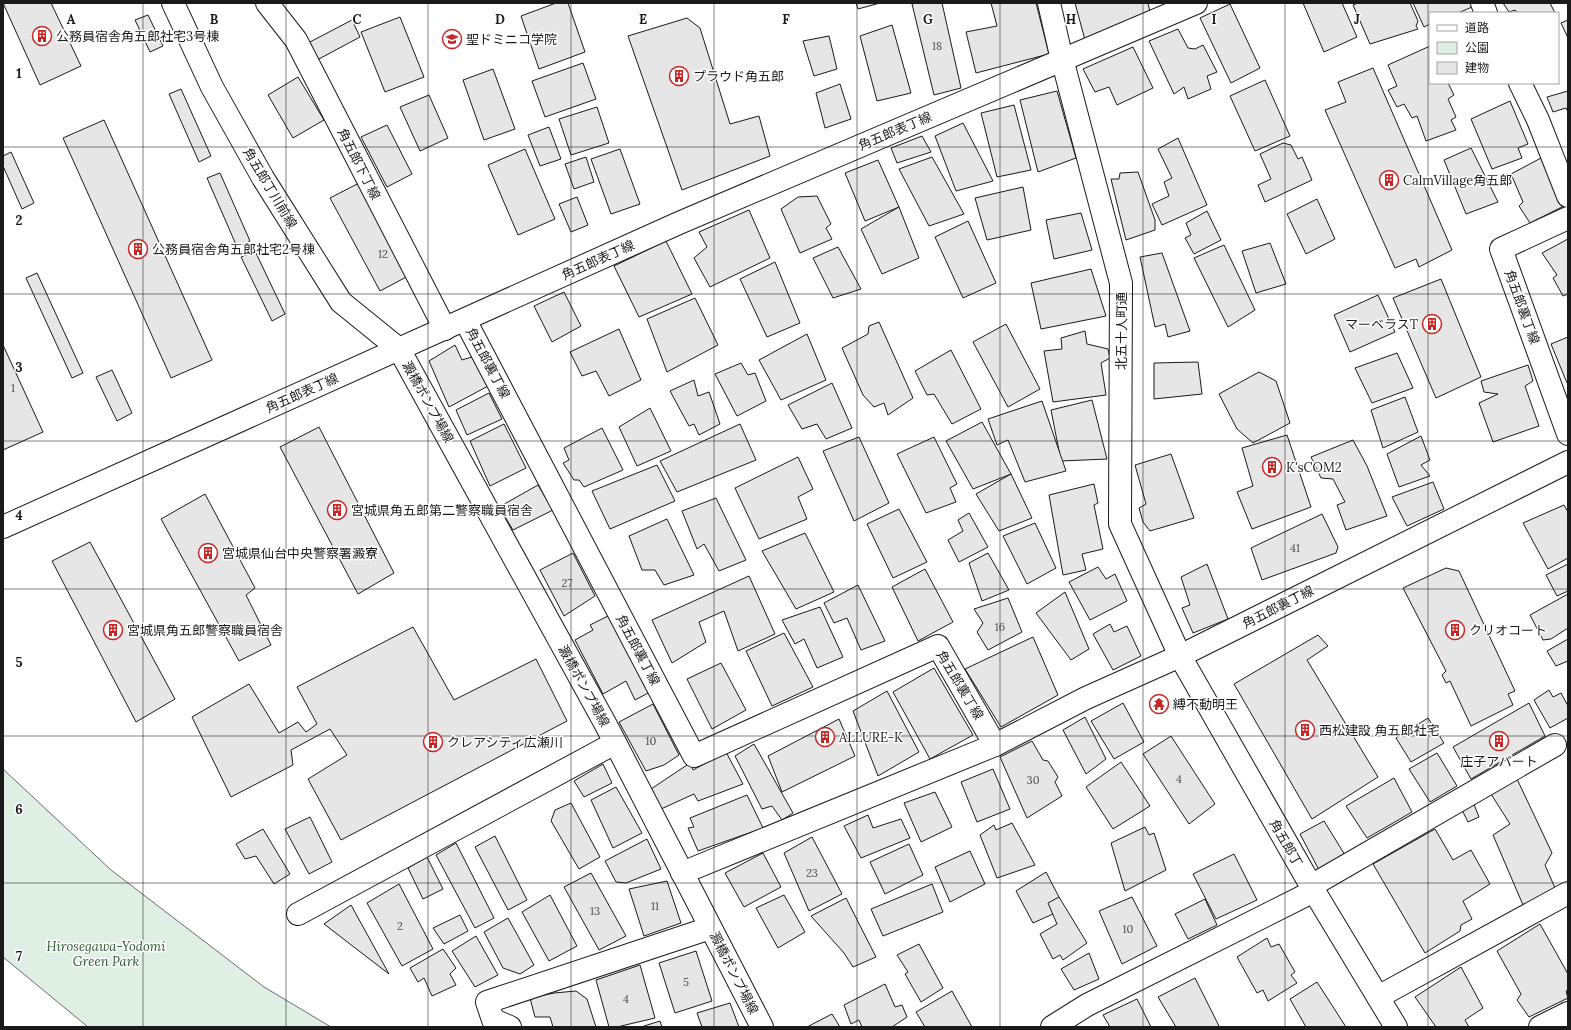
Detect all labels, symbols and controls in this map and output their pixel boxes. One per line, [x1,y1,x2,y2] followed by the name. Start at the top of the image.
[67,11,76,28] text: A
[210,11,219,28] text: B
[353,11,362,28] text: C
[495,11,505,28] text: D
[639,11,647,28] text: E
[782,11,790,28] text: F
[923,11,933,28] text: G
[1066,11,1076,28] text: H
[1211,11,1217,28] text: I
[1354,11,1360,28] text: J
[1429,12,1559,84] legend
[1465,20,1489,35] text: 道路
[31,25,53,47] building icon: 公務員宿舎角五郎社宅3号棟
[56,28,219,45] place label: 公務員宿舎角五郎社宅3号棟
[441,28,463,50] school or university icon: 聖ドミニコ学院
[466,31,557,48] place label: 聖ドミニコ学院
[932,39,942,53] house number: 18
[1465,40,1489,55] text: 公園
[1465,60,1489,75] text: 建物
[16,65,22,82] text: 1
[668,65,690,87] building icon: プラウド角五郎
[693,68,784,85] place label: プラウド角五郎
[856,108,934,154] street label: 角五郎表丁線
[334,125,384,203] street label: 角五郎下丁線
[239,145,301,231] street label: 角五郎丁川前線
[1378,169,1400,191] building icon: CalmVillage角五郎
[1403,172,1512,189] place label: CalmVillage角五郎
[16,212,23,229] text: 2
[559,236,637,284] street label: 角五郎表丁線
[127,238,149,260] building icon: 公務員宿舎角五郎社宅2号棟
[152,241,315,258] place label: 公務員宿舎角五郎社宅2号棟
[378,247,388,261] house number: 12
[1501,267,1543,347] street label: 角五郎裏丁線
[1113,292,1130,370] street label: 北五十人町通
[1421,313,1443,335] building icon: マーベラスT
[1345,316,1419,333] place label: マーベラスT
[462,325,514,401] street label: 角五郎裏丁線
[399,358,457,446] street label: 澱橋ポンプ場線
[15,359,23,376] text: 3
[263,369,341,417] street label: 角五郎表丁線
[11,381,15,395] house number: 1
[1261,456,1283,478] building icon: K'sCOM2
[1286,459,1342,476] place label: K'sCOM2
[326,499,348,521] building icon: 宮城県角五郎第二警察職員宿舎
[351,502,533,519] place label: 宮城県角五郎第二警察職員宿舎
[15,507,23,524] text: 4
[1290,541,1300,555] house number: 41
[197,542,219,564] building icon: 宮城県仙台中央警察署澱寮
[222,545,378,562] place label: 宮城県仙台中央警察署澱寮
[562,576,572,590] house number: 27
[1239,582,1317,632] street label: 角五郎裏丁線
[612,612,664,688] street label: 角五郎裏丁線
[102,619,124,641] building icon: 宮城県角五郎警察職員宿舎
[1444,619,1466,641] building icon: クリオコート
[995,620,1005,634] house number: 16
[127,622,283,639] place label: 宮城県角五郎警察職員宿舎
[1469,622,1547,639] place label: クリオコート
[555,642,613,730] street label: 澱橋ポンプ場線
[933,647,987,723] street label: 角五郎裏丁線
[15,654,23,671] text: 5
[1148,693,1170,715] temple icon: 縛不動明王
[1173,696,1238,713] place label: 縛不動明王
[1294,719,1316,741] building icon: 西松建設 角五郎社宅
[1319,722,1439,739] place label: 西松建設 角五郎社宅
[814,726,836,748] building icon: ALLURE-K
[838,729,903,746] place label: ALLURE-K
[1488,730,1510,752] building icon: 庄子アパート
[422,731,444,753] building icon: クレアシティ広瀬川
[447,734,563,751] place label: クレアシティ広瀬川
[646,734,657,748] house number: 10
[1460,753,1538,770] place label: 庄子アパート
[1176,772,1182,786] house number: 4
[1027,773,1040,787] house number: 30
[15,801,23,818] text: 6
[1266,816,1306,870] street label: 角五郎丁
[806,866,818,880] house number: 23
[651,899,659,913] house number: 11
[590,904,600,918] house number: 13
[397,919,403,933] house number: 2
[1123,922,1134,936] house number: 10
[706,929,762,1017] street label: 澱橋ポンプ場線
[47,938,166,970] park label: Hirosegawa-Yodomi Green Park
[16,948,22,965] text: 7
[683,975,689,989] house number: 5
[623,992,629,1006] house number: 4

